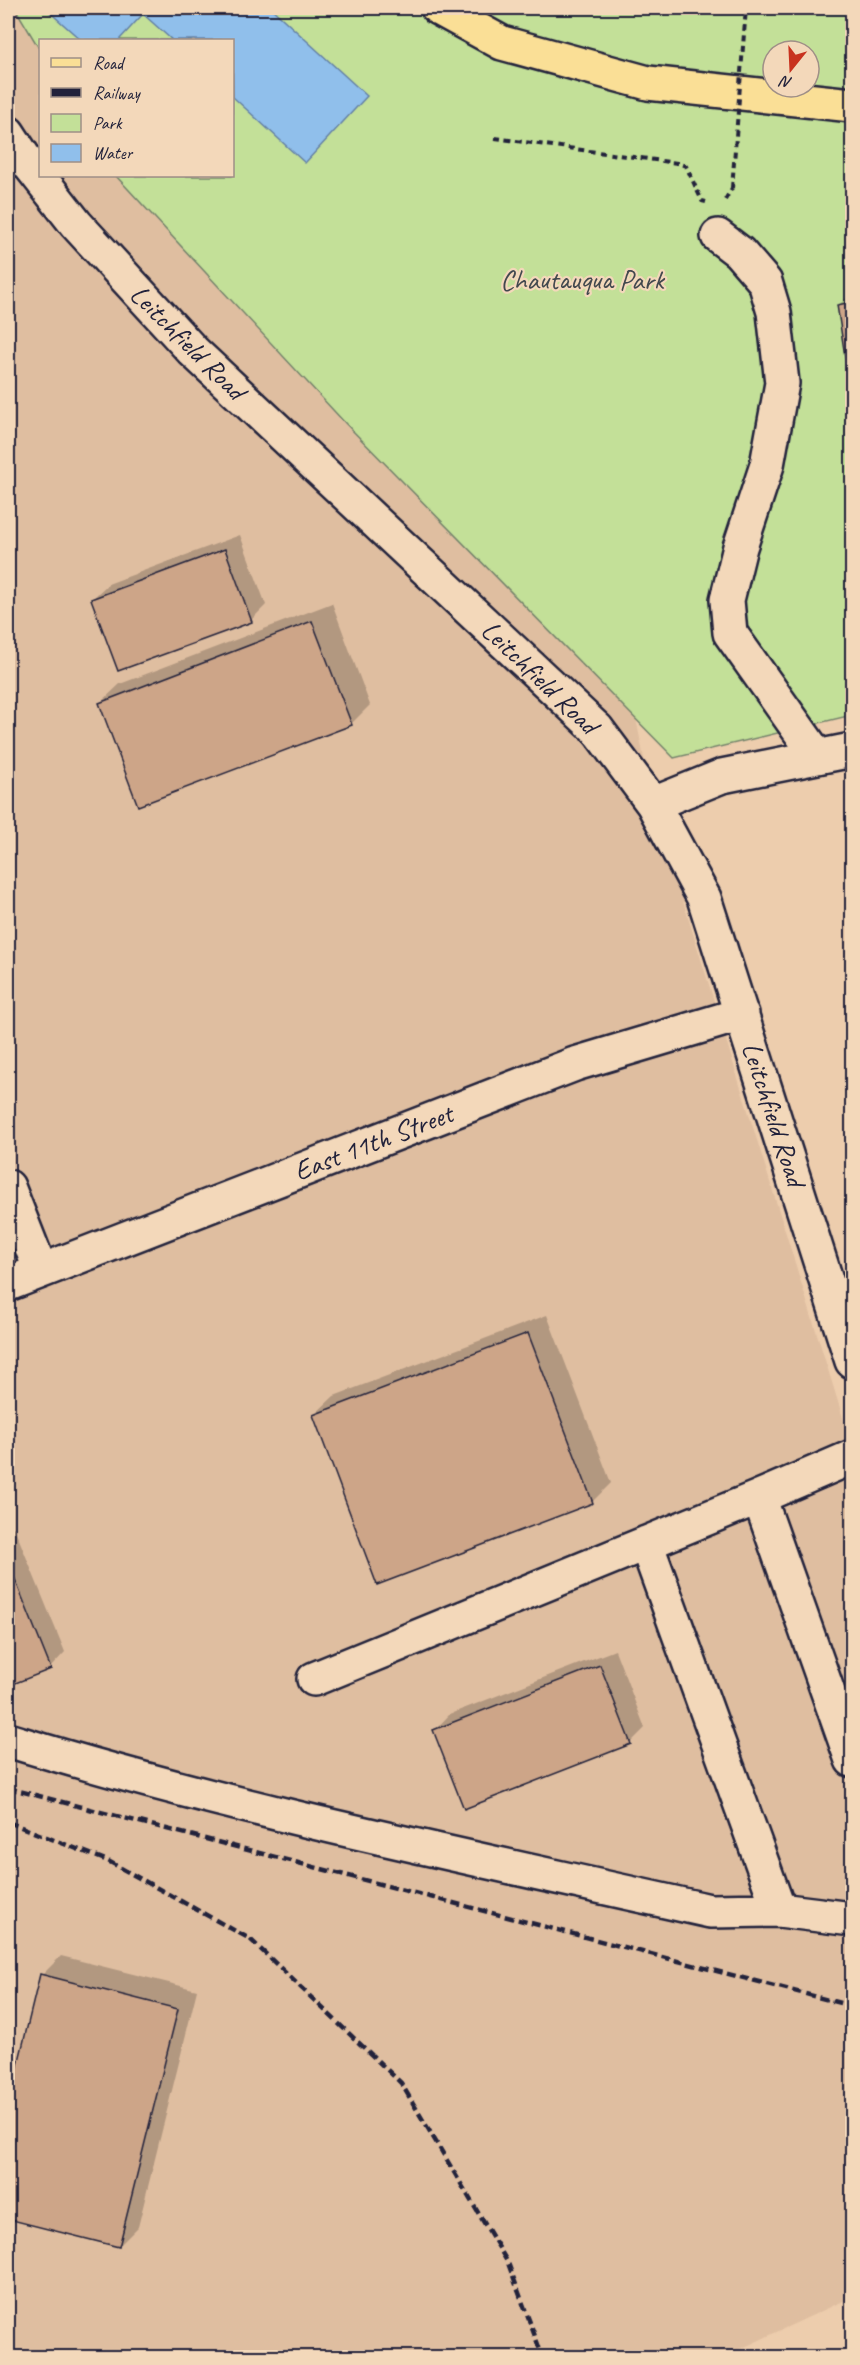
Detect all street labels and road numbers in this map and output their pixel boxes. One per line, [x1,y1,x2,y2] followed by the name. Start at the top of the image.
[123,277,256,410] street label: Leitchfield Road
[474,613,609,744] street label: Leitchfield Road
[734,1038,815,1194] street label: Leitchfield Road
[289,1095,460,1188] street label: East 11th Street

